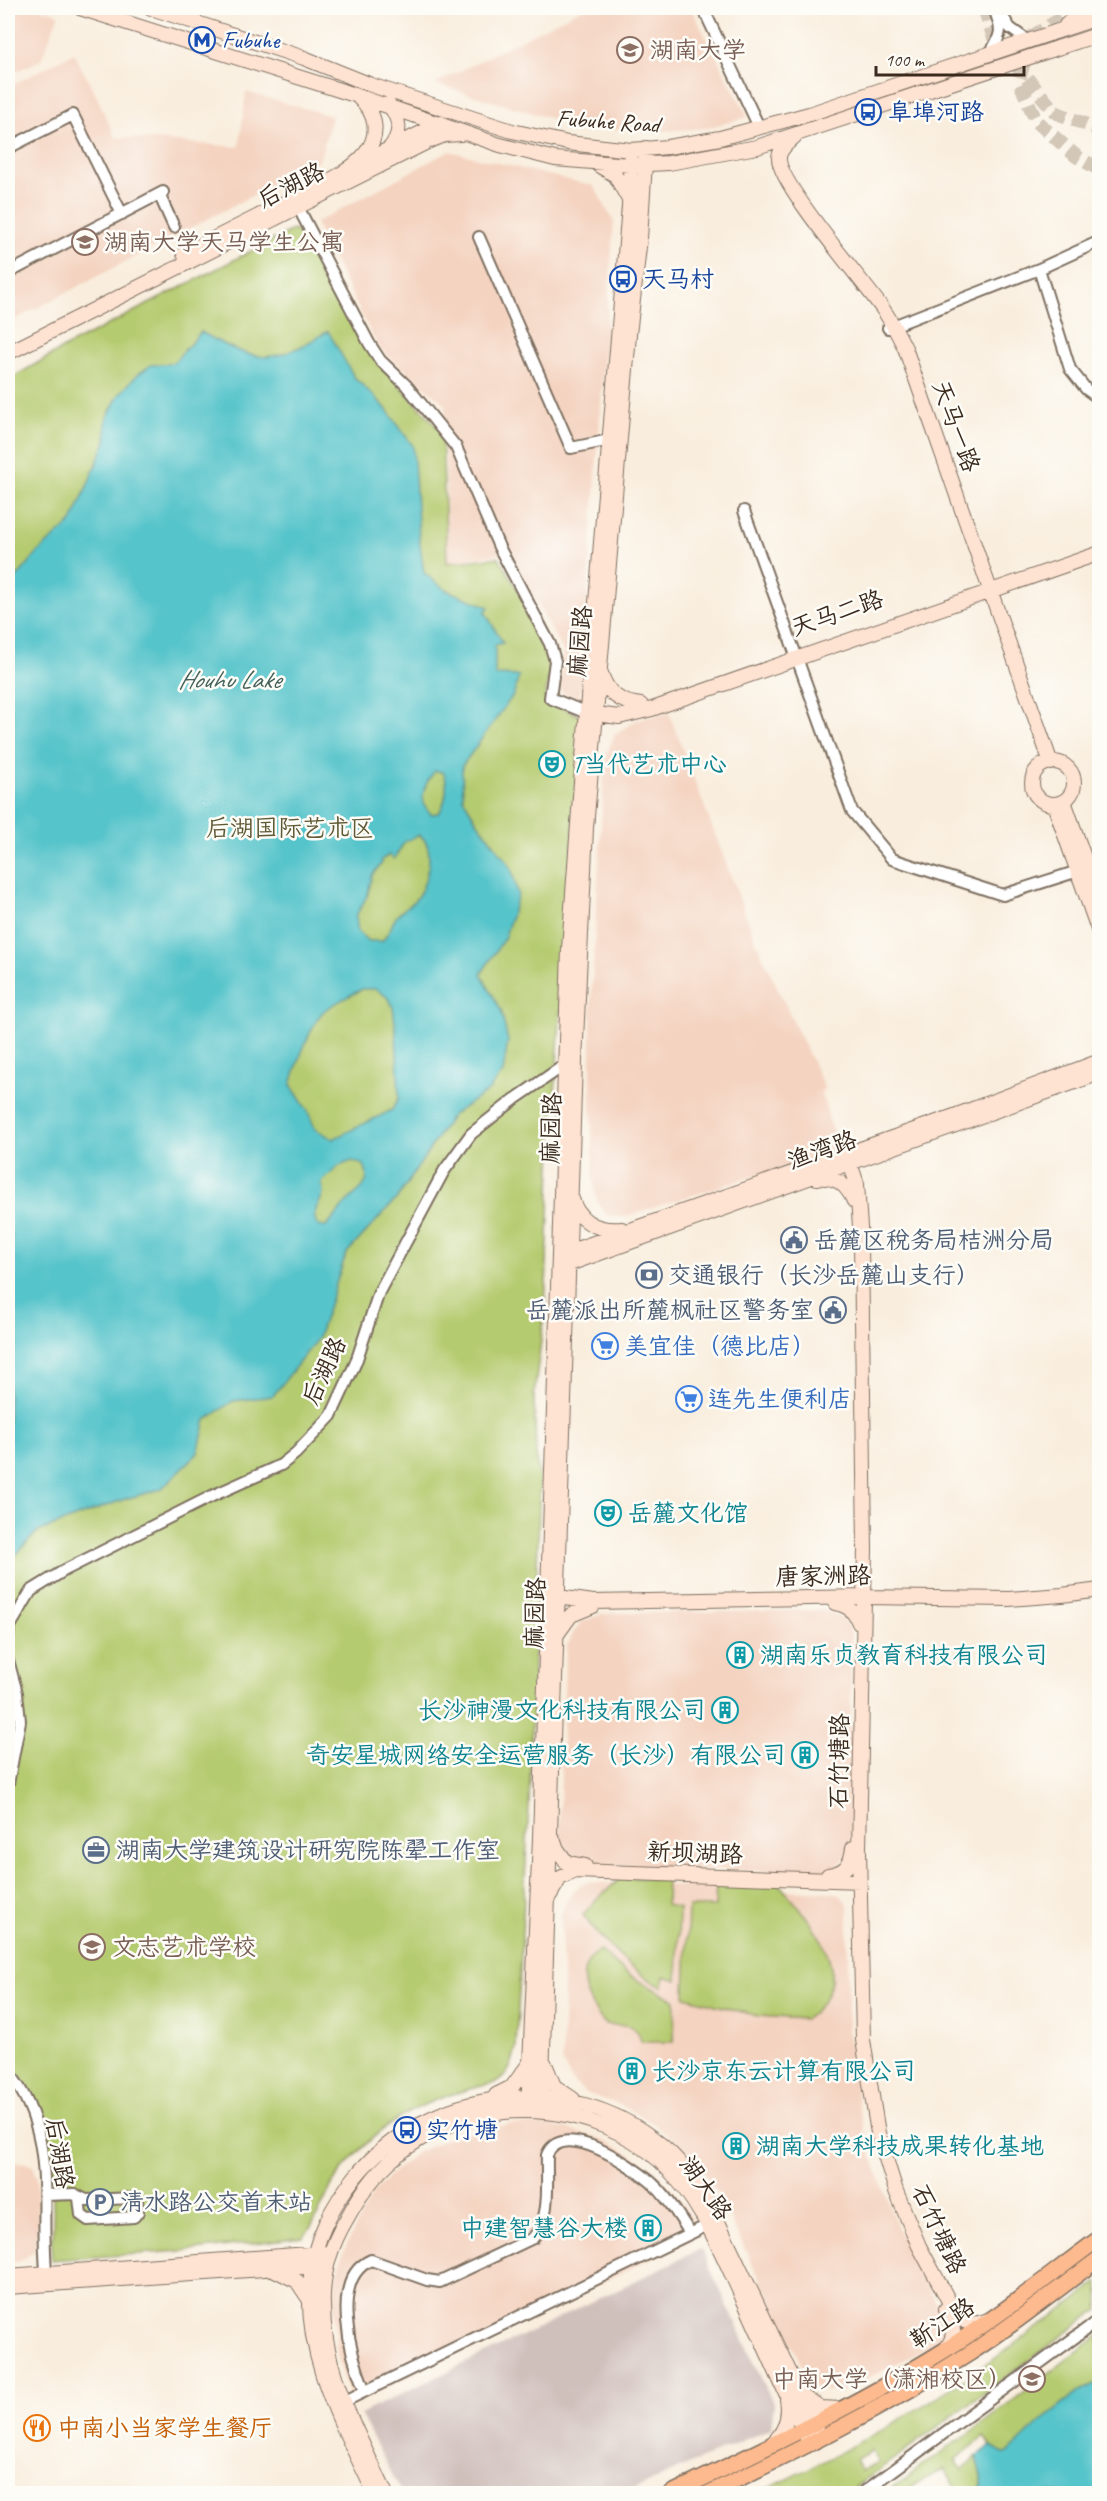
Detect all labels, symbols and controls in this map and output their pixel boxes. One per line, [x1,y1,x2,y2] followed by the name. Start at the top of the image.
[187,25,217,55] metro station icon: Fubuhe
[222,25,282,55] place label: Fubuhe
[615,35,645,65] school or university icon: 湖南大学
[650,35,746,65] place label: 湖南大学
[876,39,1024,77] scale bar
[885,49,926,71] text: 100 m
[853,97,883,127] bus stop icon: 阜埠河路
[888,97,984,127] place label: 阜埠河路
[555,102,664,140] street label: Fubuhe Road
[252,155,330,215] street label: 后湖路
[70,227,100,257] school or university icon: 湖南大学天马学生公寓
[104,227,344,257] place label: 湖南大学天马学生公寓
[608,264,638,294] bus stop icon: 天马村
[642,264,714,294] place label: 天马村
[925,376,987,476] street label: 天马一路
[787,583,887,643] street label: 天马二路
[562,604,598,678] street label: 麻园路
[178,663,283,696] water label: Houhu Lake
[537,749,567,779] theatre icon: T当代艺术中心
[572,749,727,779] place label: T当代艺术中心
[206,813,374,843] park label: 后湖国际艺术区
[535,1091,567,1165] street label: 麻园路
[783,1124,861,1176] street label: 渔湾路
[779,1225,809,1255] public building icon: 岳麓区税务局桔洲分局
[814,1225,1054,1255] place label: 岳麓区税务局桔洲分局
[634,1260,664,1290] bank icon: 交通银行（长沙岳麓山支行）
[668,1260,980,1290] place label: 交通银行（长沙岳麓山支行）
[526,1295,814,1325] place label: 岳麓派出所麓枫社区警务室
[818,1295,848,1325] public building icon: 岳麓派出所麓枫社区警务室
[590,1331,620,1361] supermarket icon: 美宜佳（德比店）
[624,1331,816,1361] place label: 美宜佳（德比店）
[295,1332,353,1410] street label: 后湖路
[674,1384,704,1414] supermarket icon: 连先生便利店
[708,1384,852,1414] place label: 连先生便利店
[593,1498,623,1528] theatre icon: 岳麓文化馆
[628,1498,748,1528] place label: 岳麓文化馆
[775,1560,871,1592] street label: 唐家洲路
[519,1576,551,1650] street label: 麻园路
[725,1640,755,1670] building icon: 湖南乐贞教育科技有限公司
[760,1640,1048,1670] place label: 湖南乐贞教育科技有限公司
[418,1695,706,1725] place label: 长沙神漫文化科技有限公司
[710,1695,740,1725] building icon: 长沙神漫文化科技有限公司
[823,1713,855,1809] street label: 石竹塘路
[306,1740,786,1770] place label: 奇安星城网络安全运营服务（长沙）有限公司
[790,1740,820,1770] building icon: 奇安星城网络安全运营服务（长沙）有限公司
[81,1835,111,1865] office icon: 湖南大学建筑设计研究院陈翚工作室
[116,1835,500,1865] place label: 湖南大学建筑设计研究院陈翚工作室
[647,1836,743,1870] street label: 新坝湖路
[77,1932,107,1962] school or university icon: 文志艺术学校
[112,1932,256,1962] place label: 文志艺术学校
[617,2056,647,2086] building icon: 长沙京东云计算有限公司
[652,2056,916,2086] place label: 长沙京东云计算有限公司
[40,2115,80,2191] street label: 后湖路
[392,2115,422,2145] bus stop icon: 实竹塘
[426,2115,498,2145] place label: 实竹塘
[721,2131,751,2161] building icon: 湖南大学科技成果转化基地
[756,2131,1044,2161] place label: 湖南大学科技成果转化基地
[673,2150,739,2226] street label: 湖大路
[905,2179,973,2279] street label: 石竹塘路
[85,2187,115,2217] parking icon: 清水路公交首末站
[120,2187,312,2217] place label: 清水路公交首末站
[460,2213,628,2243] place label: 中建智慧谷大楼
[633,2213,663,2243] building icon: 中建智慧谷大楼
[904,2291,980,2355] street label: 靳江路
[772,2364,1012,2394] place label: 中南大学（潇湘校区）
[1017,2364,1047,2394] school or university icon: 中南大学（潇湘校区）
[22,2413,52,2443] restaurant icon: 中南小当家学生餐厅
[57,2413,273,2443] place label: 中南小当家学生餐厅

